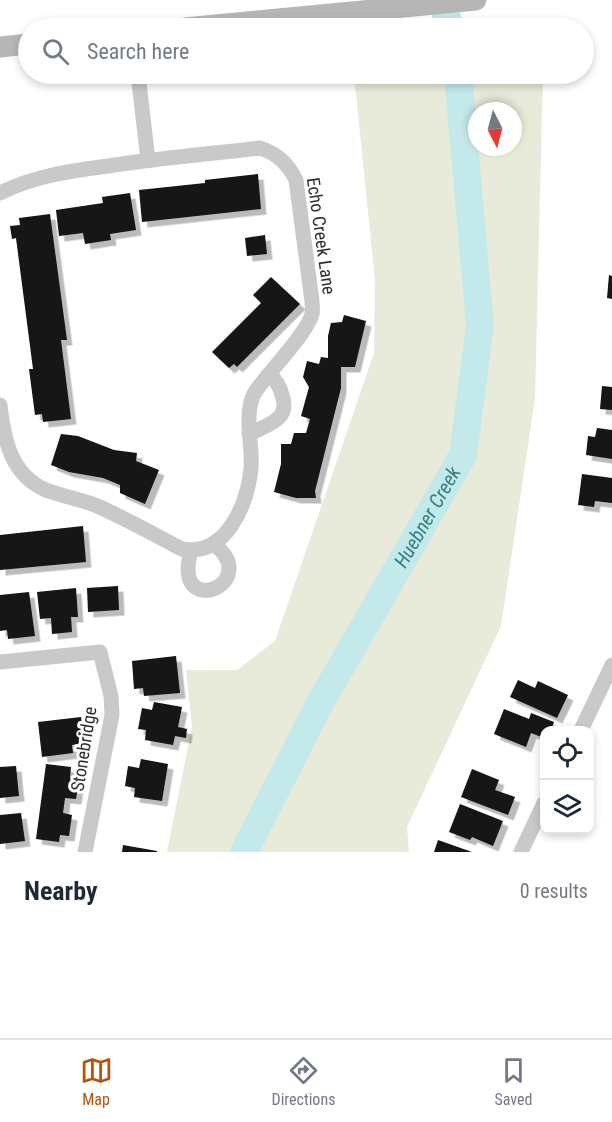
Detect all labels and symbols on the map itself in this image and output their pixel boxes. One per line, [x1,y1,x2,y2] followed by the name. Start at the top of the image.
[468,102,522,156] north arrow
[303,176,340,296] street label: Echo Creek Lane
[389,461,466,572] water label: Huebner Creek
[66,705,101,793] street label: Stonebridge

